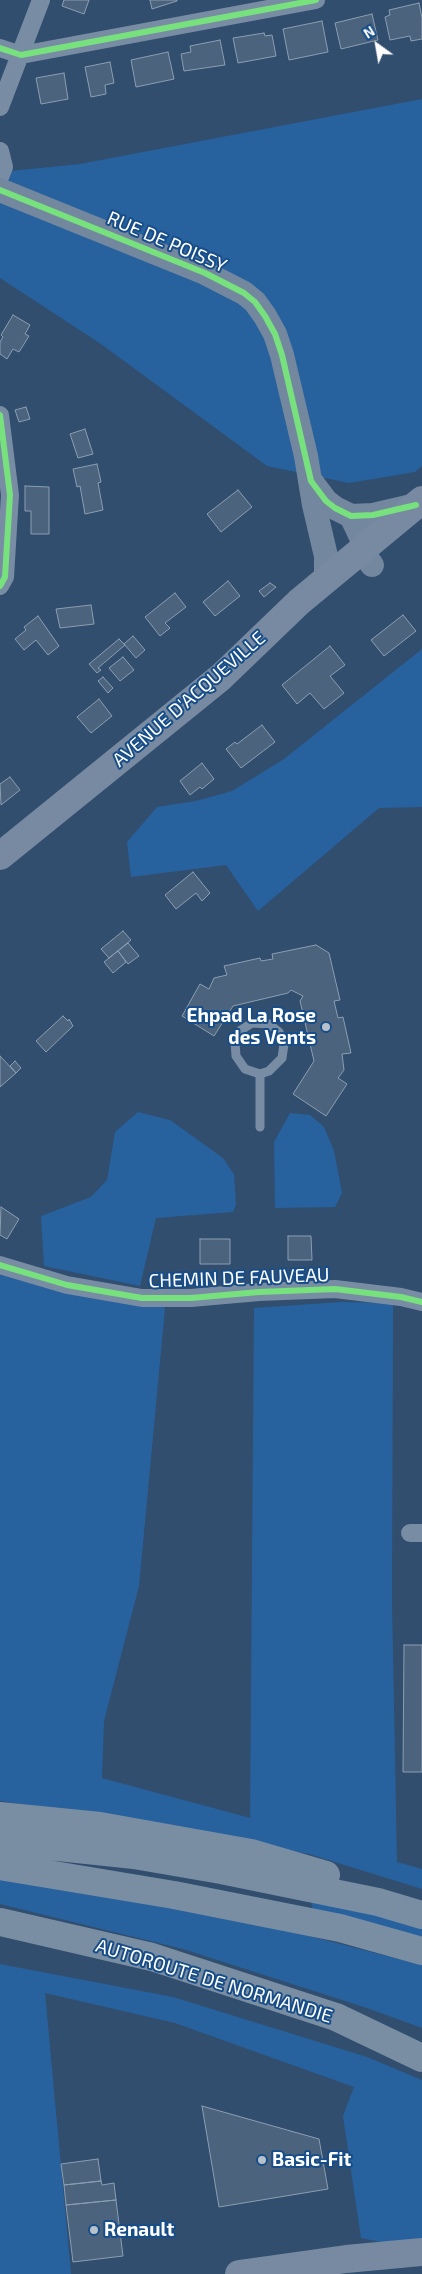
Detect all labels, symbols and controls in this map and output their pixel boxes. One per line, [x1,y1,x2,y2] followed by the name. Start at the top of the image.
[352,20,402,70] north arrow
[360,22,378,42] text: N
[104,207,230,277] street label: RUE DE POISSY
[108,626,270,772] street label: AVENUE D'ACQUEVILLE
[187,1005,316,1049] place label: Ehpad La Rose des Vents
[320,1021,332,1033] marker: Ehpad La Rose des Vents
[148,1263,330,1293] street label: CHEMIN DE FAUVEAU
[93,1934,335,2028] street label: AUTOROUTE DE NORMANDIE
[272,2149,351,2171] place label: Basic-Fit
[256,2154,268,2166] marker: Basic-Fit
[104,2219,174,2241] place label: Renault
[88,2224,100,2236] marker: Renault

